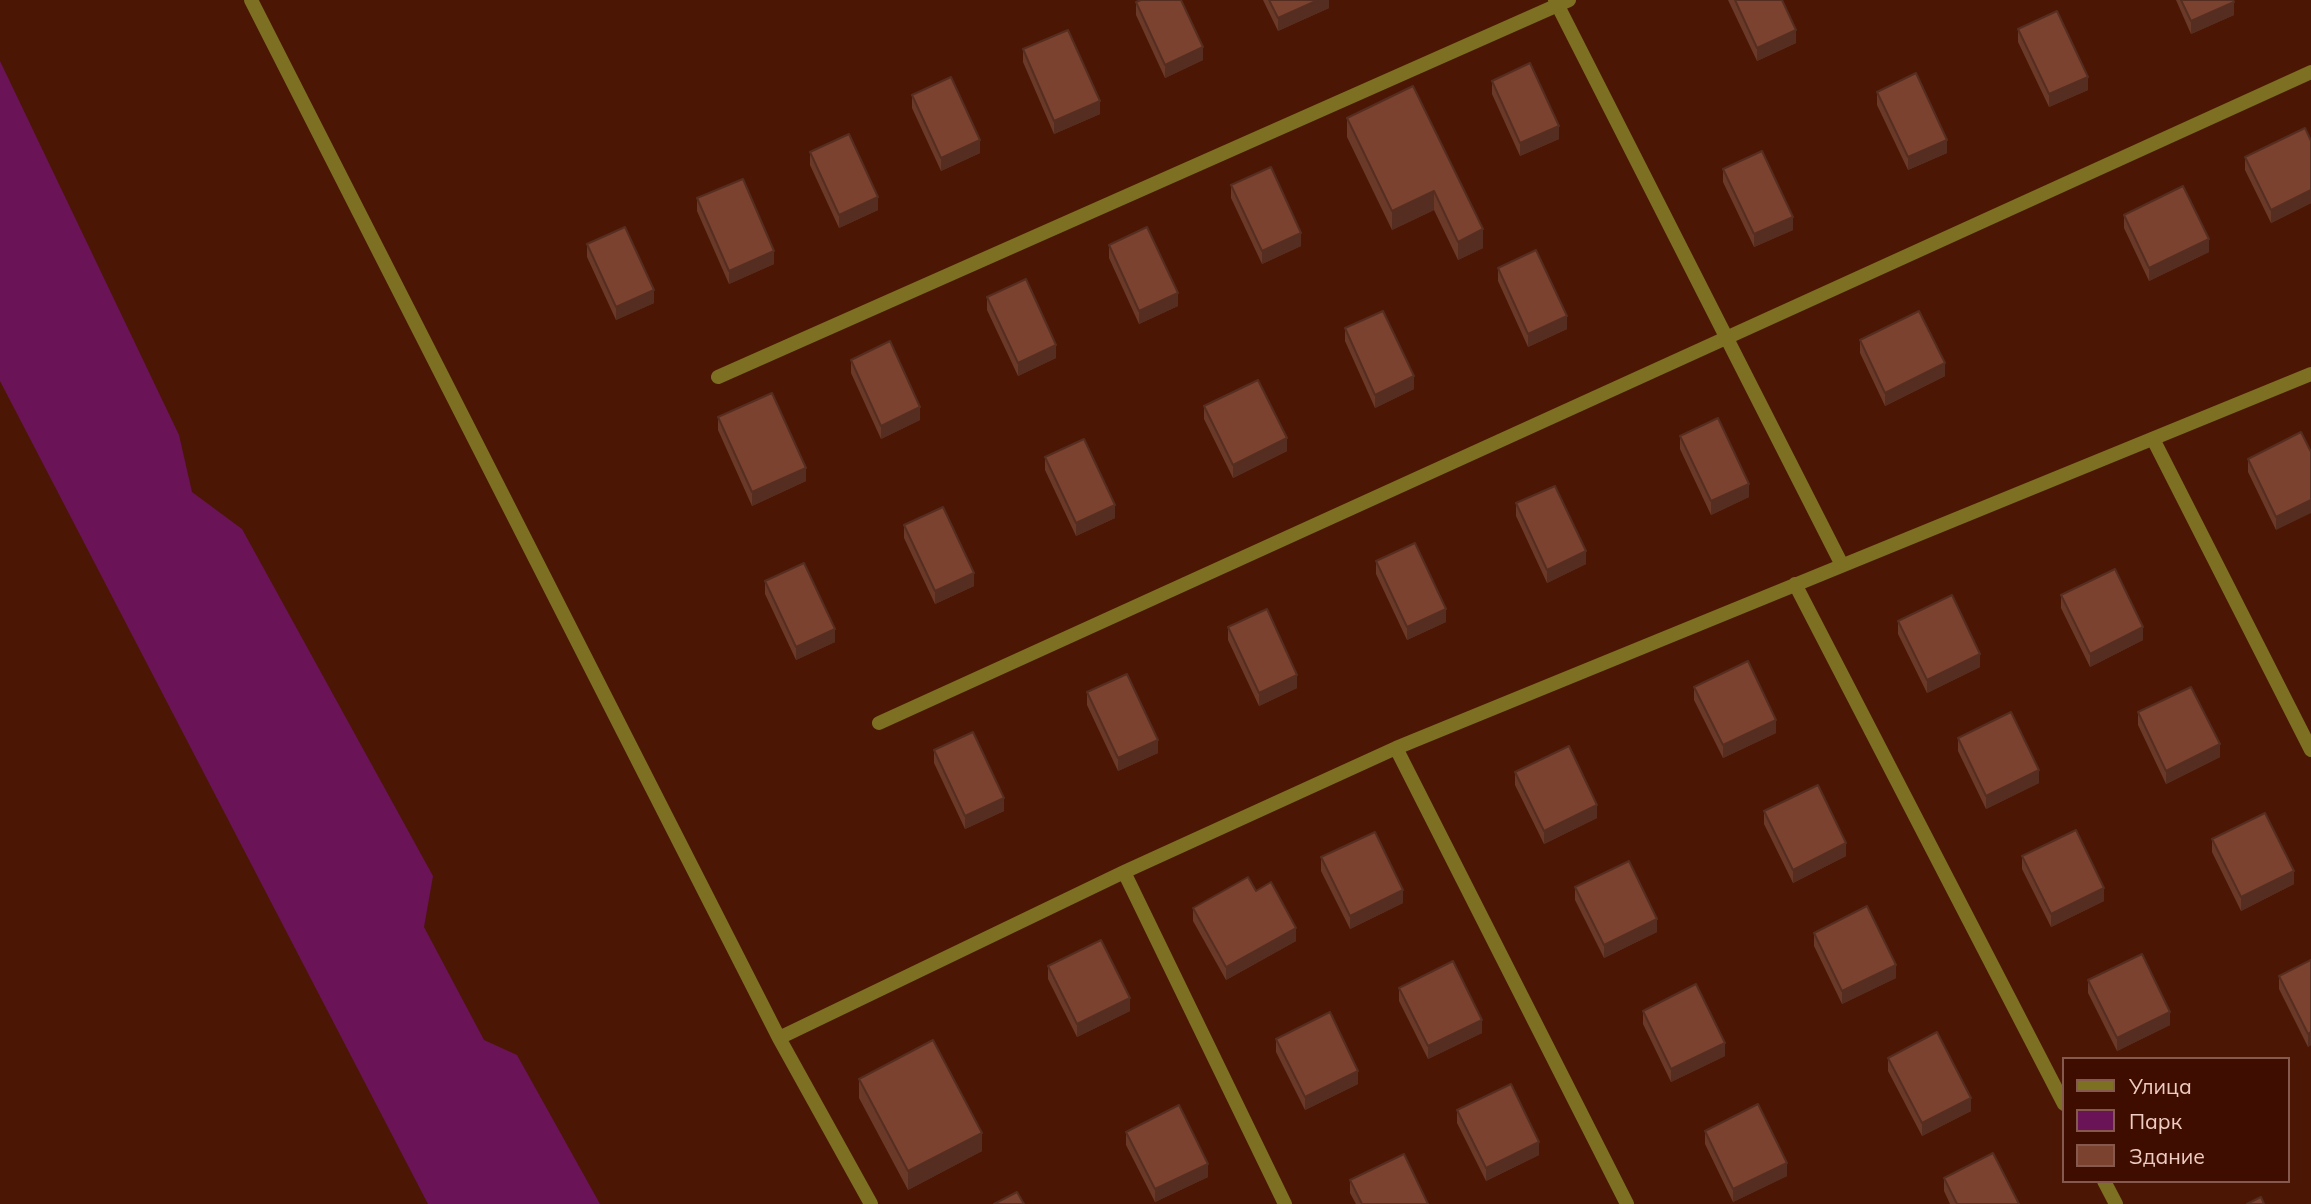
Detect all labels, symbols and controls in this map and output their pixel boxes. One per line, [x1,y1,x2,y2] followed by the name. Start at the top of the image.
[2062,1057,2290,1183] legend
[2129,1073,2192,1099] text: Улица
[2129,1108,2182,1134] text: Парк
[2129,1143,2205,1169] text: Здание

